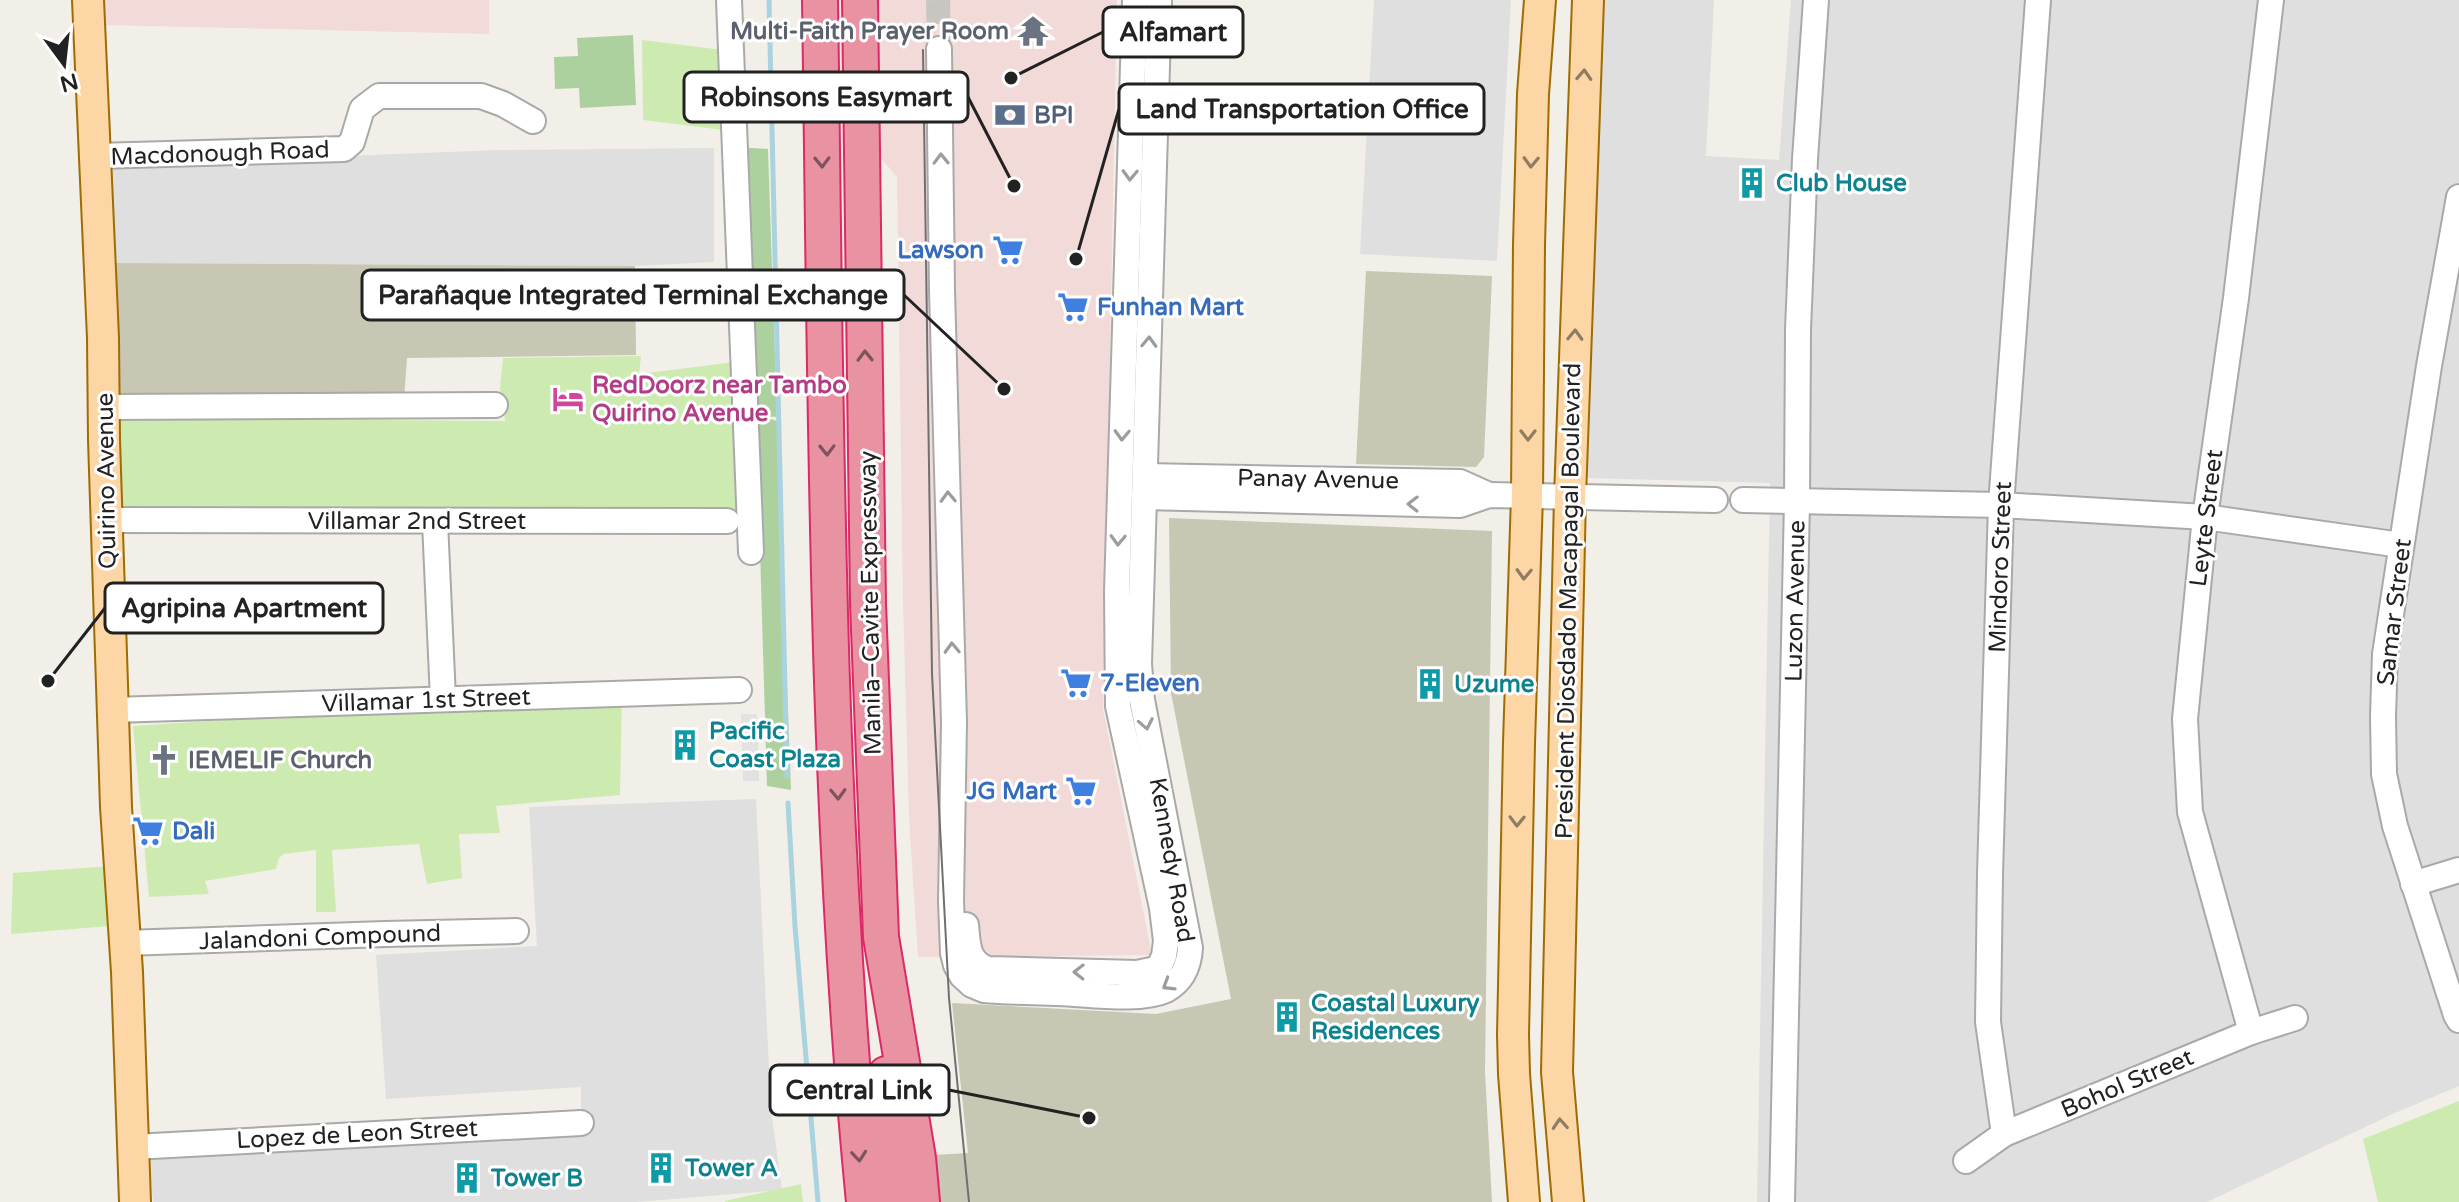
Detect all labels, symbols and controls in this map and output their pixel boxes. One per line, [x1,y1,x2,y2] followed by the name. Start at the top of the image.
[1103,7,1243,57] callout: Alfamart
[1016,14,1050,48] temple icon: Multi-Faith Prayer Room
[730,17,1009,46] place label: Multi-Faith Prayer Room
[1119,17,1227,48] text: Alfamart
[24,24,104,104] north arrow
[57,68,81,97] text: N
[1575,68,1592,81] one-way arrow
[684,72,968,122] callout: Robinsons Easymart
[700,82,952,113] text: Robinsons Easymart
[1119,84,1484,134] callout: Land Transportation Office
[1135,94,1469,125] text: Land Transportation Office
[993,98,1027,132] bank icon: BPI
[1034,101,1074,130] place label: BPI
[110,135,330,172] street label: Macdonough Road
[932,152,949,165] one-way arrow
[813,156,831,169] one-way arrow
[1522,156,1540,169] one-way arrow
[1735,166,1769,200] building icon: Club House
[1121,169,1138,182] one-way arrow
[1776,169,1907,198] place label: Club House
[991,233,1025,267] supermarket icon: Lawson
[897,236,984,265] place label: Lawson
[362,270,904,320] callout: Parañaque Integrated Terminal Exchange
[378,280,888,311] text: Parañaque Integrated Terminal Exchange
[1056,290,1090,324] supermarket icon: Funhan Mart
[1097,293,1245,322] place label: Funhan Mart
[1566,328,1583,341] one-way arrow
[1140,335,1157,348] one-way arrow
[856,349,874,362] one-way arrow
[1550,363,1587,839] street label: President Diosdado Macapagal Boulevard
[592,371,847,428] place label: RedDoorz near Tambo Quirino Avenue
[551,382,585,416] hotel icon: RedDoorz near Tambo Quirino Avenue
[90,393,123,569] street label: Quirino Avenue
[1113,429,1130,442] one-way arrow
[1519,429,1536,442] one-way arrow
[818,444,835,457] one-way arrow
[2184,448,2229,588] street label: Leyte Street
[853,450,888,755] street label: Manila–Cavite Expressway
[1237,464,1399,495] street label: Panay Avenue
[1983,481,2018,653] street label: Mindoro Street
[939,490,956,503] one-way arrow
[1406,496,1419,513] one-way arrow
[308,507,526,536] street label: Villamar 2nd Street
[1780,520,1811,682] street label: Luzon Avenue
[1110,534,1127,547] one-way arrow
[2371,537,2418,687] street label: Samar Street
[1516,568,1533,581] one-way arrow
[105,583,383,633] callout: Agripina Apartment
[121,593,367,624] text: Agripina Apartment
[943,641,960,654] one-way arrow
[1059,666,1093,700] supermarket icon: 7-Eleven
[1413,667,1447,701] building icon: Uzume
[1100,669,1200,698] place label: 7-Eleven
[1454,670,1535,699] place label: Uzume
[321,682,531,719] street label: Villamar 1st Street
[709,717,841,774] place label: Pacific Coast Plaza
[1137,717,1154,731] one-way arrow
[668,728,702,762] building icon: Pacific Coast Plaza
[147,743,181,777] church icon: IEMELIF Church
[188,746,372,775] place label: IEMELIF Church
[1064,774,1098,808] supermarket icon: JG Mart
[1143,775,1200,945] street label: Kennedy Road
[965,777,1058,806] place label: JG Mart
[829,788,846,801] one-way arrow
[131,814,165,848] supermarket icon: Dali
[1509,815,1526,828] one-way arrow
[172,817,215,846] place label: Dali
[198,919,442,956] street label: Jalandoni Compound
[1072,963,1085,980] one-way arrow
[1163,976,1177,991] one-way arrow
[1311,989,1480,1046] place label: Coastal Luxury Residences
[1270,1000,1304,1034] building icon: Coastal Luxury Residences
[2057,1043,2198,1124] street label: Bohol Street
[770,1065,949,1115] callout: Central Link
[785,1075,933,1106] text: Central Link
[236,1114,479,1155] street label: Lopez de Leon Street
[1552,1117,1569,1130] one-way arrow
[851,1150,868,1163] one-way arrow
[644,1151,678,1185] building icon: Tower A
[684,1154,778,1183] place label: Tower A
[450,1161,484,1195] building icon: Tower B
[490,1164,583,1193] place label: Tower B

